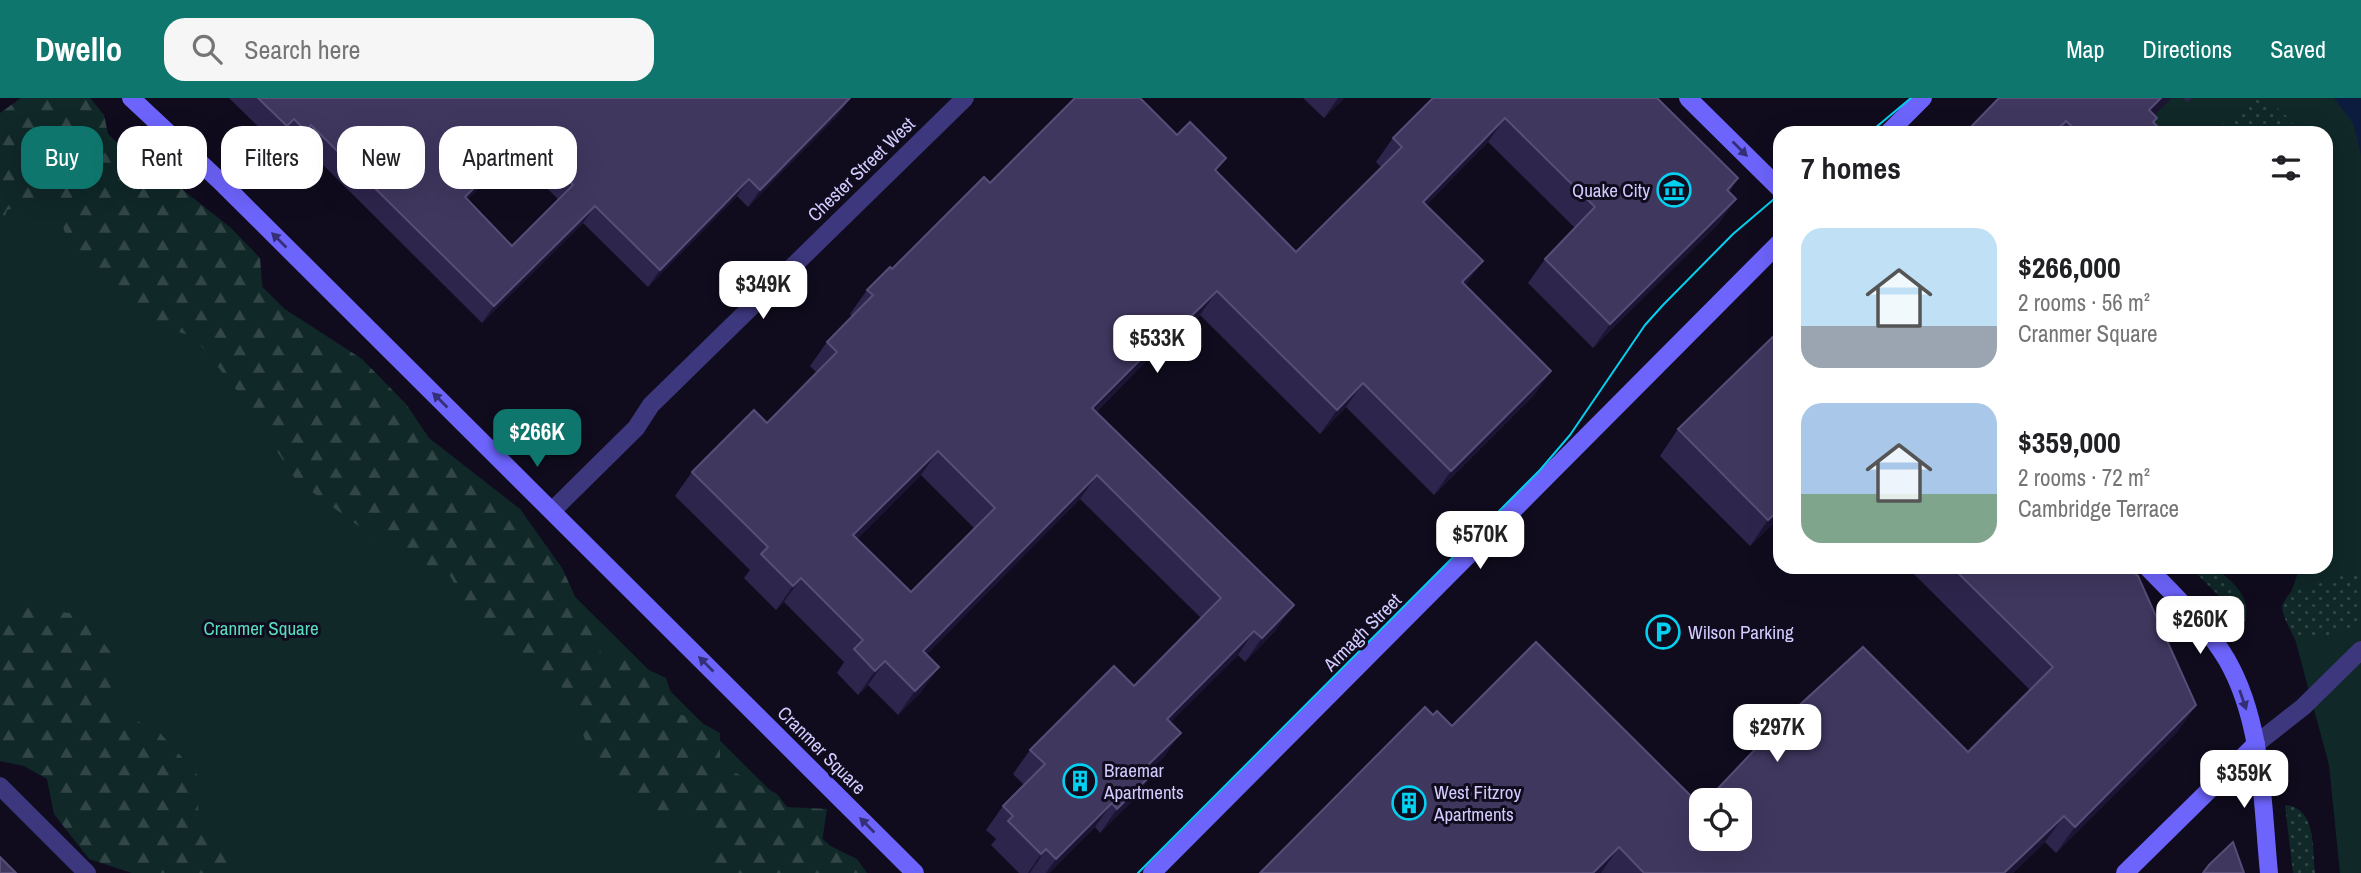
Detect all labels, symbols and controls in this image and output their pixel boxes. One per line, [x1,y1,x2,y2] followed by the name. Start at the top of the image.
[164,18,654,81] search box
[35,27,122,71] text: Dwello
[188,30,226,68] icon: search
[244,32,360,67] text: Search here
[2066,33,2104,65] text: Map
[2142,33,2232,65] text: Directions
[2270,33,2326,65] text: Saved
[802,111,921,227] street label: Chester Street West
[21,126,103,189] chip: Buy
[117,126,207,189] chip: Rent
[221,126,323,189] chip: Filters
[337,126,425,189] chip: New
[439,126,577,189] chip: Apartment
[1731,140,1748,157] one-way arrow
[1801,148,1901,188] text: 7 homes
[2267,149,2305,187] icon: filters
[1655,171,1693,209] museum icon: Quake City
[1572,177,1650,203] place label: Quake City
[270,231,287,248] one-way arrow
[2018,247,2121,287] text: $266,000
[1857,256,1941,340] icon: home
[714,262,812,321] pin: $349K
[735,268,791,299] text: $349K
[2018,287,2150,318] text: 2 rooms · 56 m²
[1108,316,1206,375] pin: $533K
[2018,318,2157,349] text: Cranmer Square
[1129,322,1185,353] text: $533K
[432,392,448,408] one-way arrow
[488,410,586,469] pin: $266K
[509,416,565,447] text: $266K
[2018,422,2121,462] text: $359,000
[1857,431,1941,515] icon: home
[2018,462,2150,493] text: 2 rooms · 72 m²
[2018,493,2179,524] text: Cambridge Terrace
[1431,512,1529,571] pin: $570K
[1452,518,1508,549] text: $570K
[1317,587,1407,677] street label: Armagh Street
[2151,596,2249,656] pin: $260K
[2172,603,2228,634] text: $260K
[1644,613,1682,651] parking icon: Wilson Parking
[203,615,319,641] park label: Cranmer Square
[1688,619,1794,645] place label: Wilson Parking
[698,656,715,672] one-way arrow
[2238,689,2249,710] one-way arrow
[772,700,872,800] street label: Cranmer Square
[1728,704,1826,764] pin: $297K
[1749,711,1805,742] text: $297K
[2195,750,2293,810] pin: $359K
[1103,757,1184,805] place label: Braemar Apartments
[2216,757,2272,788] text: $359K
[1061,762,1099,800] building icon: Braemar Apartments
[1433,779,1521,827] place label: West Fitzroy Apartments
[1390,784,1428,822] building icon: West Fitzroy Apartments
[1689,788,1752,851] map controls
[1689,788,1752,851] button: locate
[859,817,876,833] one-way arrow

